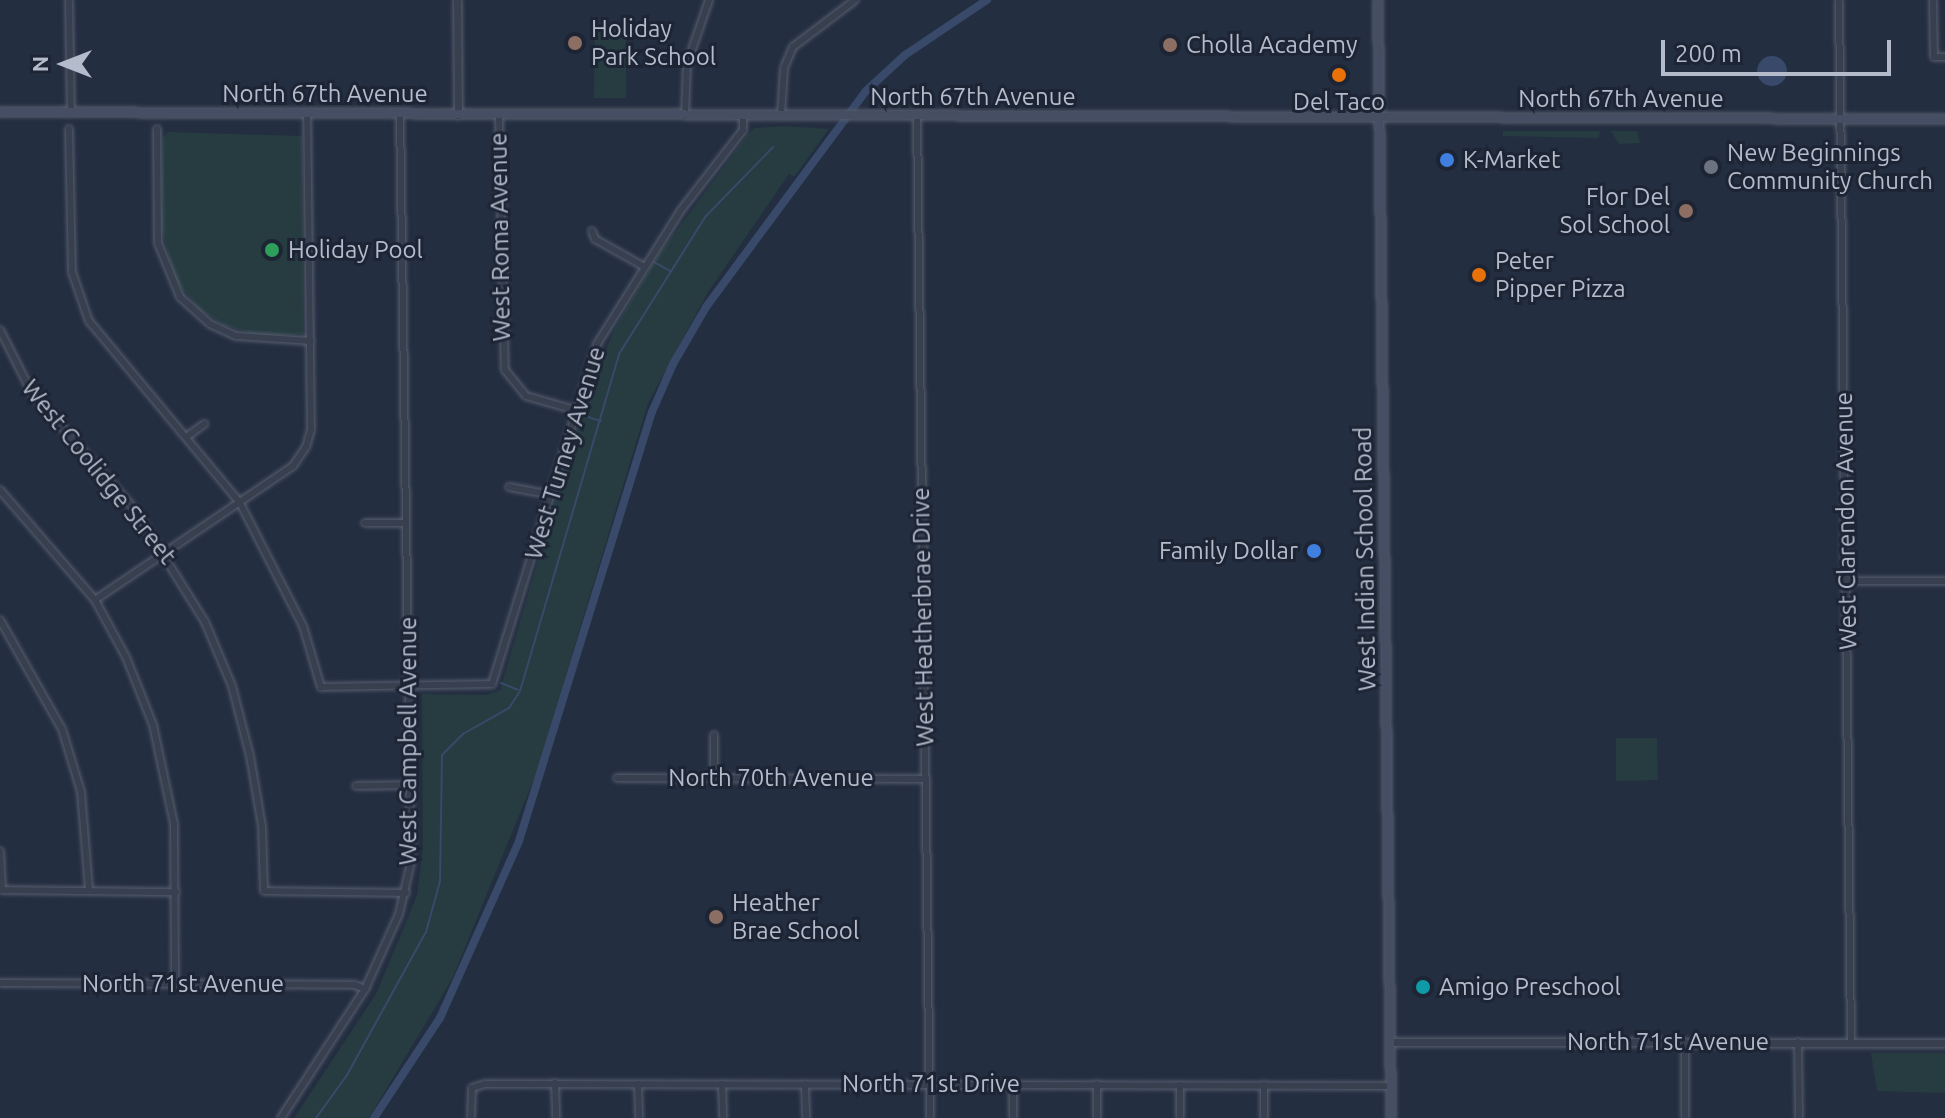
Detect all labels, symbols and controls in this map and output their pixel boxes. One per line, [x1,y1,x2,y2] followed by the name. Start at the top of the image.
[591,15,716,71] place label: Holiday Park School
[24,24,104,104] north arrow
[1665,24,1895,74] scale bar
[1186,31,1357,59] place label: Cholla Academy
[566,34,584,52] marker: Holiday Park School
[1161,36,1179,54] marker: Cholla Academy
[1675,40,1742,67] text: 200 m
[27,56,52,72] text: N
[1330,66,1348,84] marker: Del Taco
[222,80,428,108] street label: North 67th Avenue
[870,83,1076,111] street label: North 67th Avenue
[1518,85,1724,113] street label: North 67th Avenue
[1293,88,1385,116] place label: Del Taco
[484,132,516,342] street label: West Roma Avenue
[1727,139,1933,195] place label: New Beginnings Community Church
[1463,146,1560,174] place label: K-Market
[1438,151,1456,169] marker: K-Market
[1702,158,1720,176] marker: New Beginnings Community Church
[1560,183,1670,239] place label: Flor Del Sol School
[1677,202,1695,220] marker: Flor Del Sol School
[288,236,423,264] place label: Holiday Pool
[263,241,281,259] marker: Holiday Pool
[1495,247,1626,303] place label: Peter Pipper Pizza
[1470,266,1488,284] marker: Peter Pipper Pizza
[519,343,611,563] street label: West Turney Avenue
[16,374,182,570] street label: West Coolidge Street
[1829,392,1863,650] street label: West Clarendon Avenue
[1348,427,1382,691] street label: West Indian School Road
[906,487,940,747] street label: West Heatherbrae Drive
[1159,537,1298,565] place label: Family Dollar
[1305,542,1323,560] marker: Family Dollar
[394,617,422,865] street label: West Campbell Avenue
[668,764,874,792] street label: North 70th Avenue
[732,889,859,945] place label: Heather Brae School
[707,908,725,926] marker: Heather Brae School
[82,970,284,998] street label: North 71st Avenue
[1439,973,1621,1001] place label: Amigo Preschool
[1414,978,1432,996] marker: Amigo Preschool
[1567,1028,1769,1056] street label: North 71st Avenue
[842,1070,1020,1098] street label: North 71st Drive

